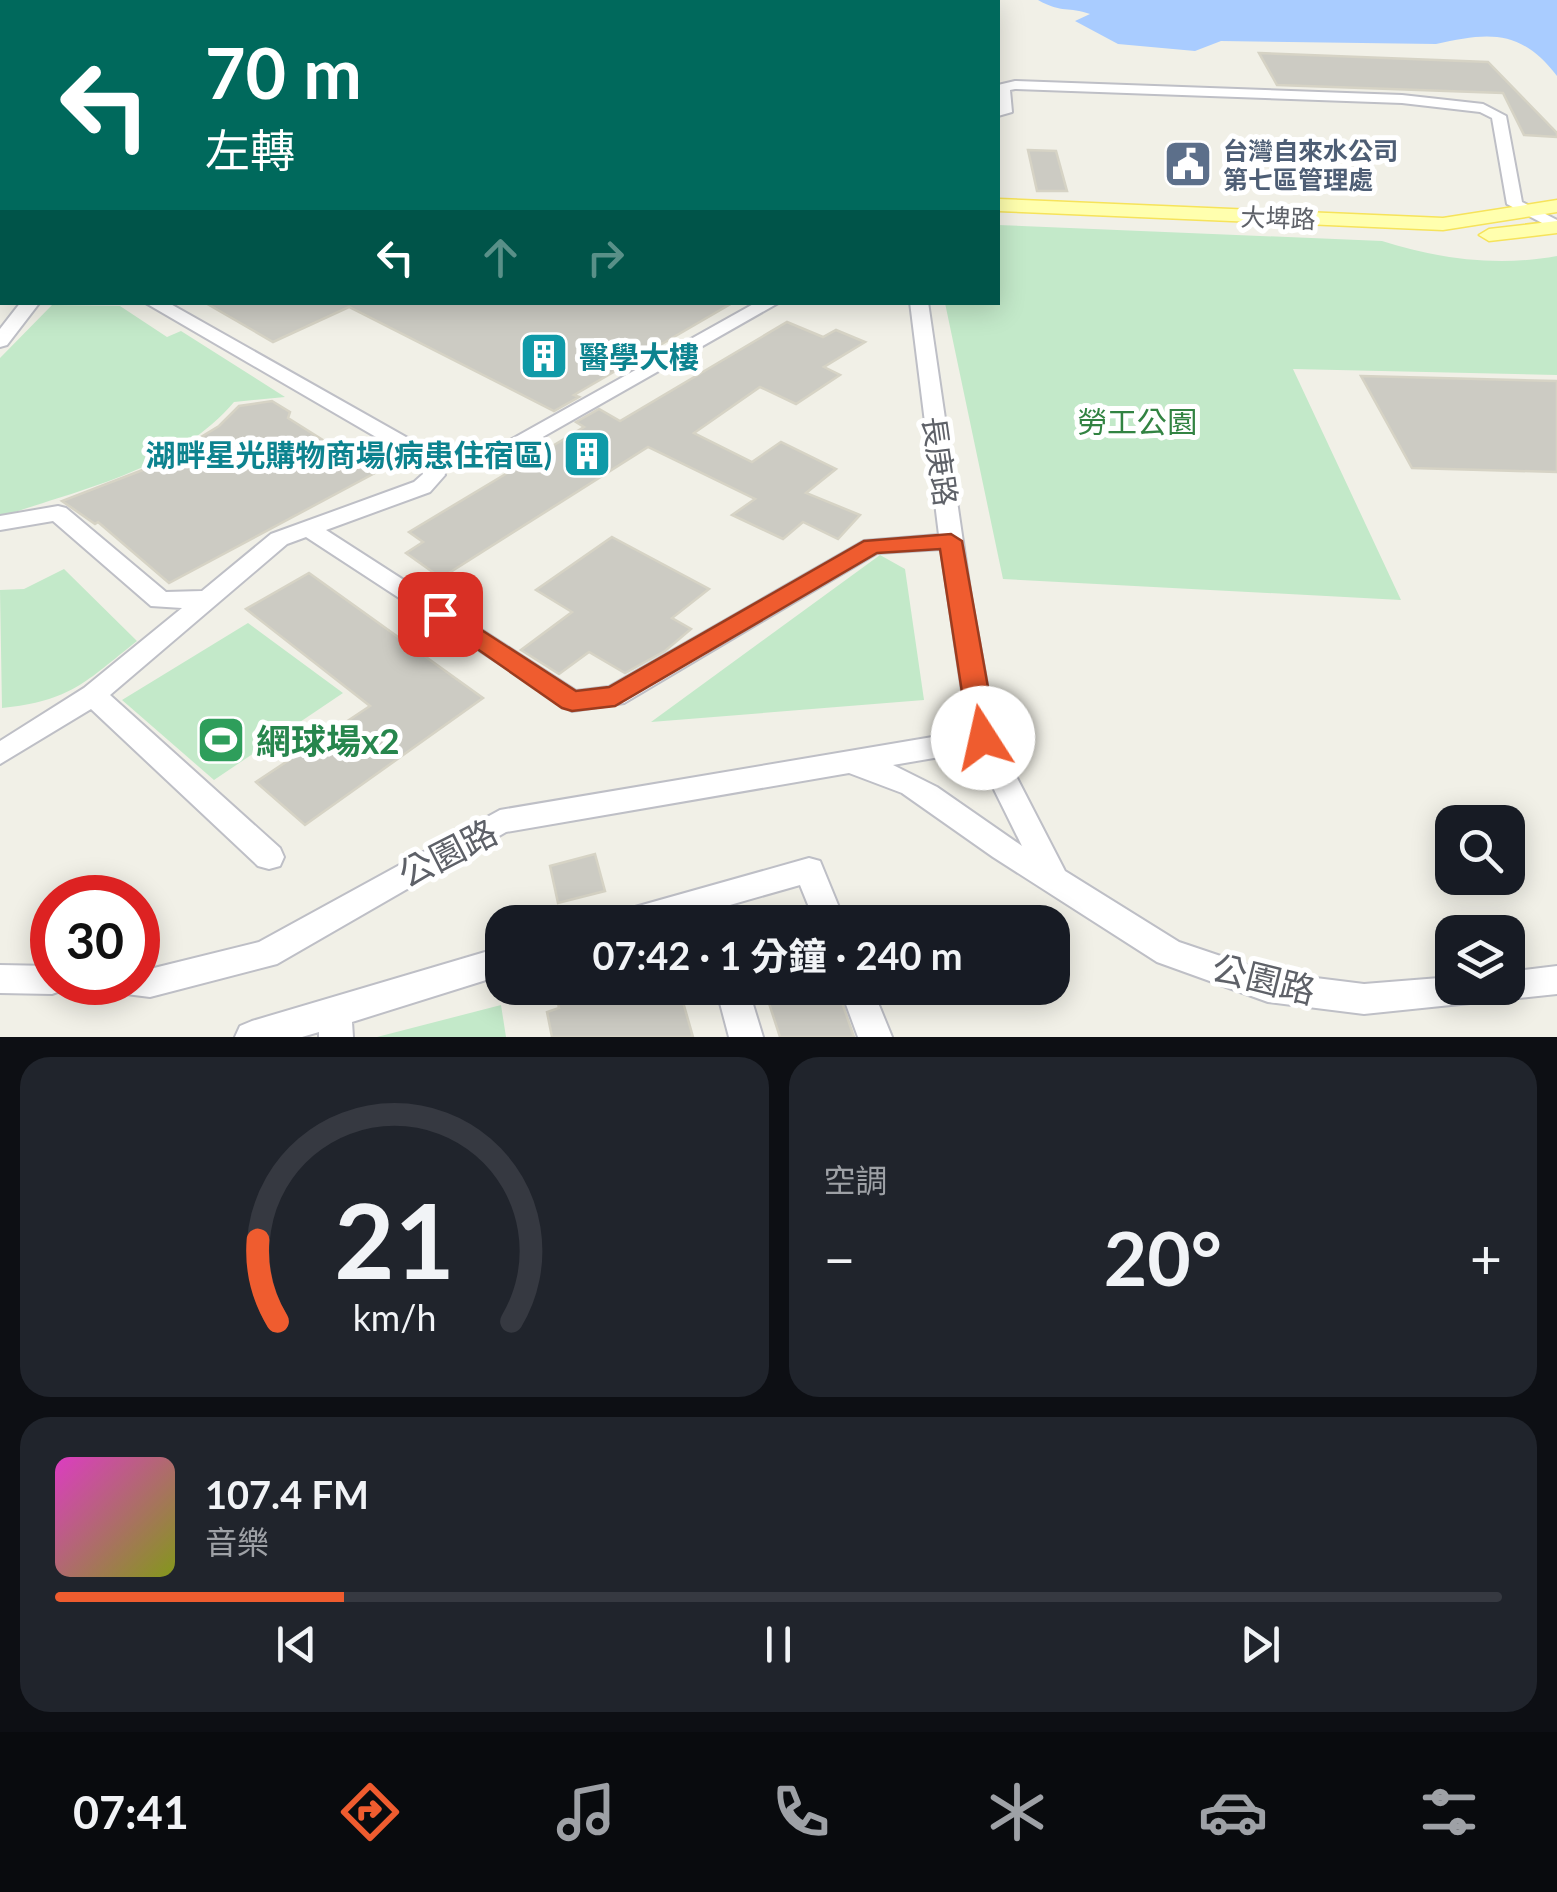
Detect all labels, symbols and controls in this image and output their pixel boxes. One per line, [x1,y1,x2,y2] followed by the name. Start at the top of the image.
[205,30,362,114] text: 70 m
[40,40,170,170] icon: left
[205,123,295,177] text: 左轉
[1223,135,1398,194] place label: 台灣自來水公司 第七區管理處
[1162,138,1214,190] public building icon: 台灣自來水公司 第七區管理處
[1240,201,1316,233] street label: 大埤路
[368,230,423,285] icon: left
[473,230,528,285] icon: ahead
[578,230,633,285] icon: right
[518,330,570,382] building icon: 醫學大樓
[579,338,699,374] place label: 醫學大樓
[1077,403,1197,439] park label: 勞工公園
[917,414,965,508] street label: 長庚路
[561,428,613,480] building icon: 湖畔星光購物商場(病患住宿區)
[146,436,552,472] place label: 湖畔星光購物商場(病患住宿區)
[398,572,483,657] pin
[413,587,468,642] icon: arrive
[931,686,1035,790] position arrow
[195,714,247,766] sports icon: 網球場x2
[256,719,400,761] place label: 網球場x2
[1435,805,1525,1005] map controls
[1435,805,1525,895] button: search
[391,809,503,895] street label: 公園路
[30,875,160,1005] speed limit sign: 30
[1435,915,1525,1005] button: layers
[592,932,963,978] text: 07:42 · 1 分鐘 · 240 m
[1208,945,1320,1011] street label: 公園路
[824,1160,888,1199] text: 空調
[334,1176,455,1301] text: 21
[1104,1212,1222,1302] text: 20°
[824,1225,855,1291] text: −
[1470,1225,1502,1291] text: +
[352,1296,436,1339] text: km/h
[205,1471,369,1517] text: 107.4 FM
[205,1522,269,1561] text: 音樂
[269,1617,324,1672] icon: previous
[751,1617,806,1672] icon: pause
[1233,1617,1288,1672] icon: next
[335,1777,405,1847] icon: directions
[551,1777,621,1847] icon: music
[766,1777,836,1847] icon: phone
[982,1777,1052,1847] icon: climate
[1198,1777,1268,1847] icon: car
[1414,1777,1484,1847] icon: filters
[73,1785,189,1839] text: 07:41

